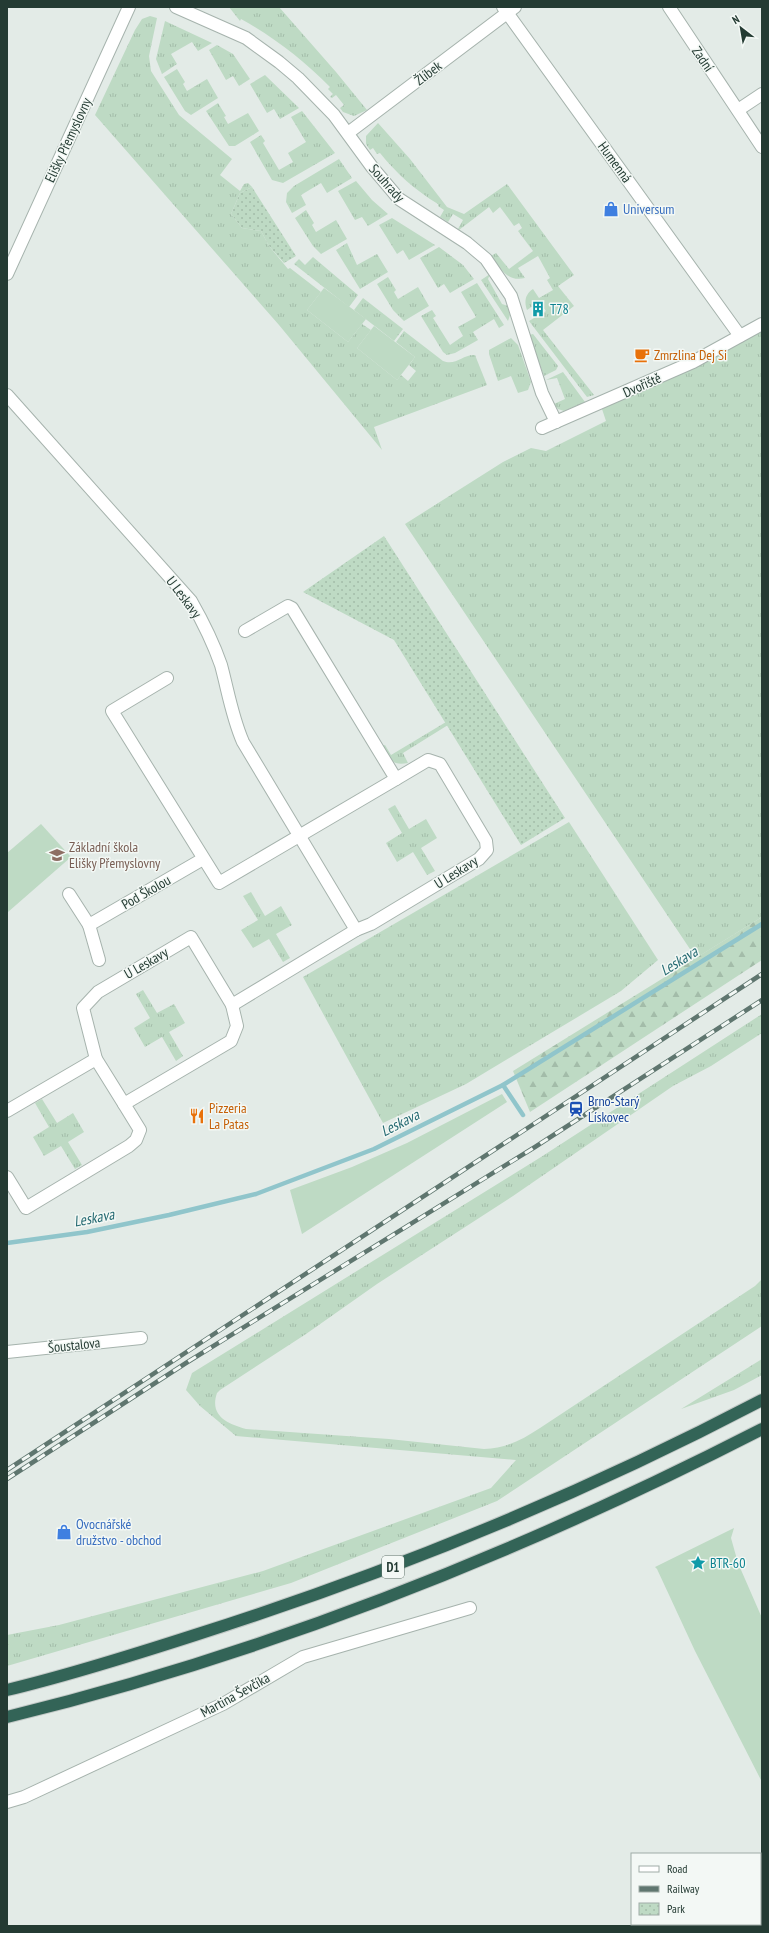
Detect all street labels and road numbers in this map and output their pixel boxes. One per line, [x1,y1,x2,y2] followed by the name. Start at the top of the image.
[688,43,718,75] street label: Zadní
[411,57,446,89] street label: Žlíbek
[41,94,96,185] street label: Elišky Přemyslovny
[594,138,636,186] street label: Humenná
[365,160,409,206] street label: Souhrady
[620,369,664,401] street label: Dvořiště
[162,572,206,622] street label: U Leskavy
[431,851,482,892] street label: U Leskavy
[118,871,174,913] street label: Pod Školou
[121,943,172,983] street label: U Leskavy
[47,1333,101,1357] street label: Šoustalova
[382,1556,404,1578] road number: D1
[197,1669,273,1721] street label: Martina Ševčíka

